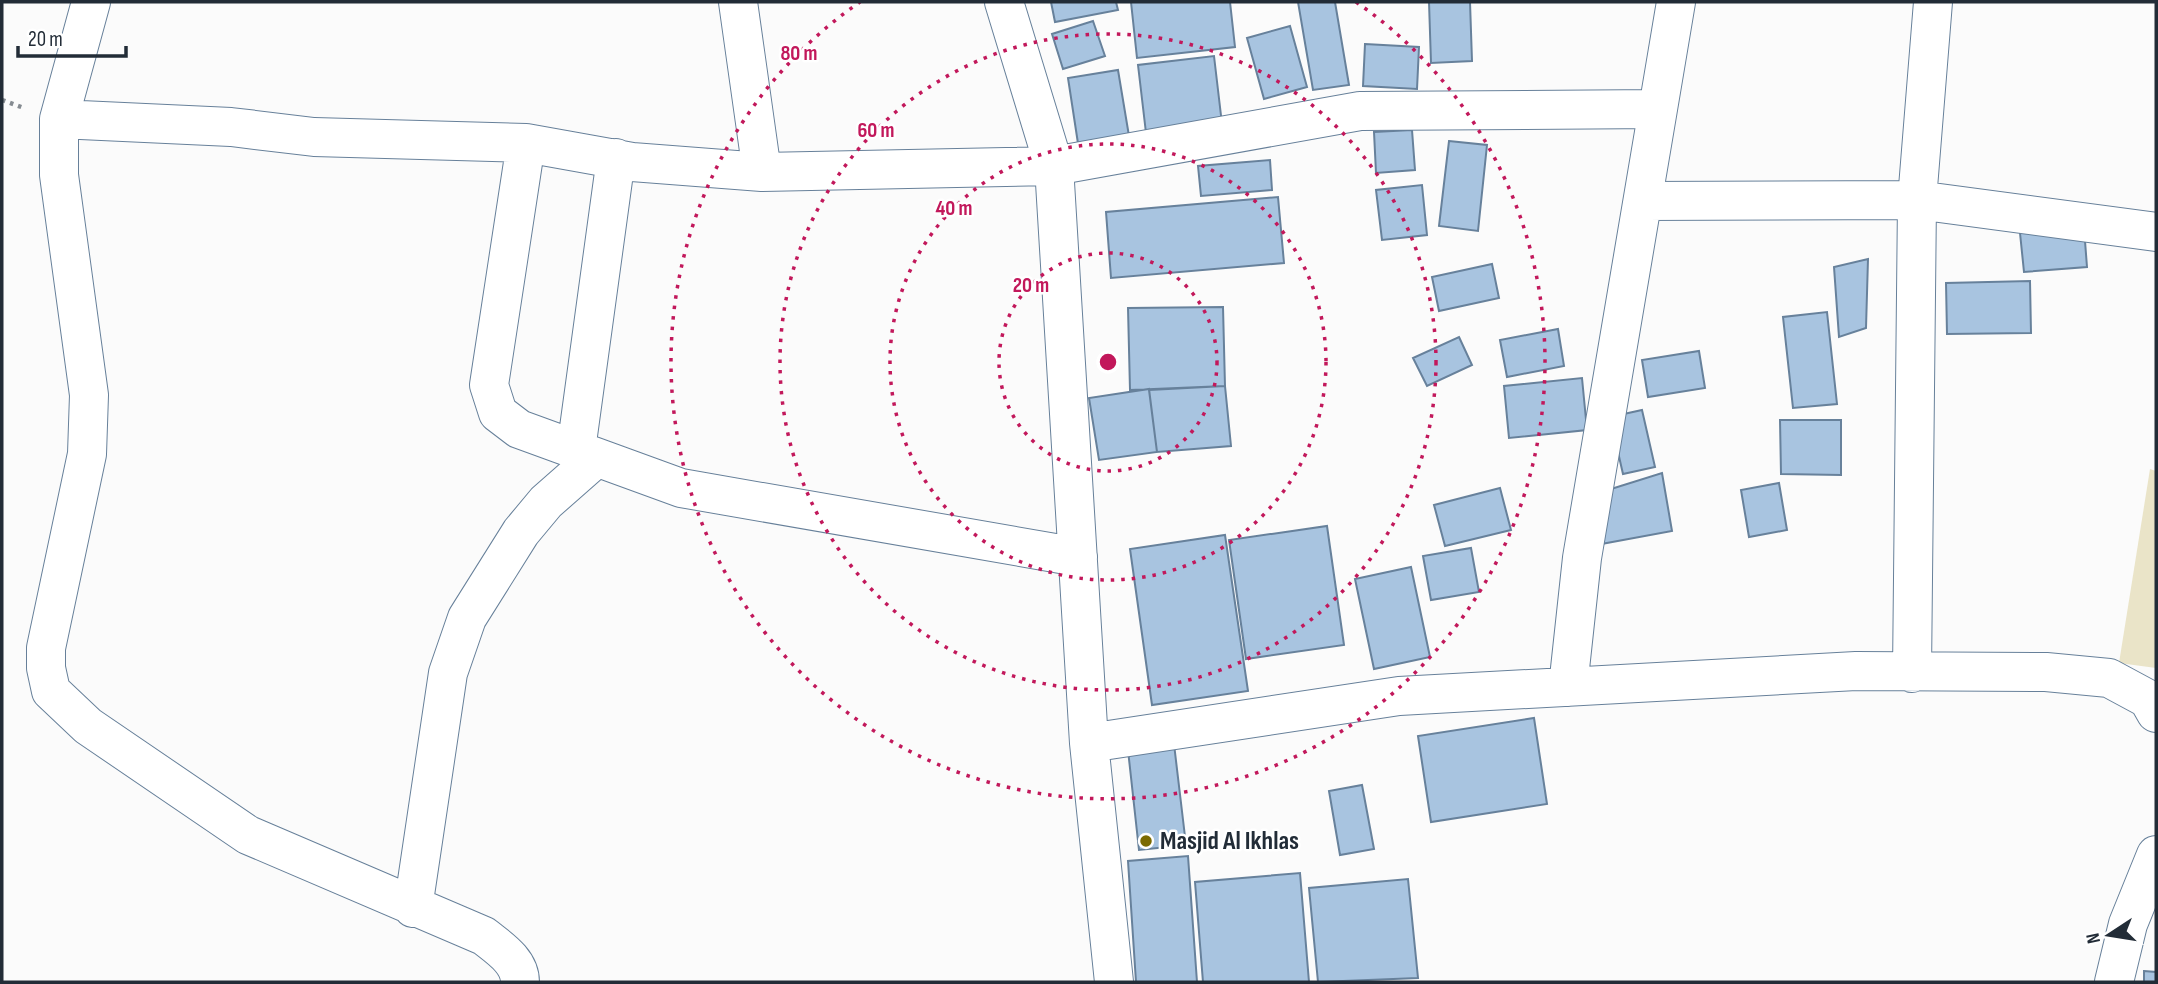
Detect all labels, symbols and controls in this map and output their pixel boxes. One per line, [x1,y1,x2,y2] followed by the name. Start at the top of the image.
[18,14,126,58] scale bar
[28,27,63,52] text: 20 m
[780,41,818,66] text: 80 m
[857,118,895,143] text: 60 m
[936,196,972,221] text: 40 m
[1013,273,1049,298] text: 20 m
[1096,350,1120,374] centre of rings
[1160,826,1299,857] place label: Masjid Al Ikhlas
[1138,833,1154,849] marker: Masjid Al Ikhlas
[2074,900,2144,970] north arrow
[2082,931,2106,946] text: N

